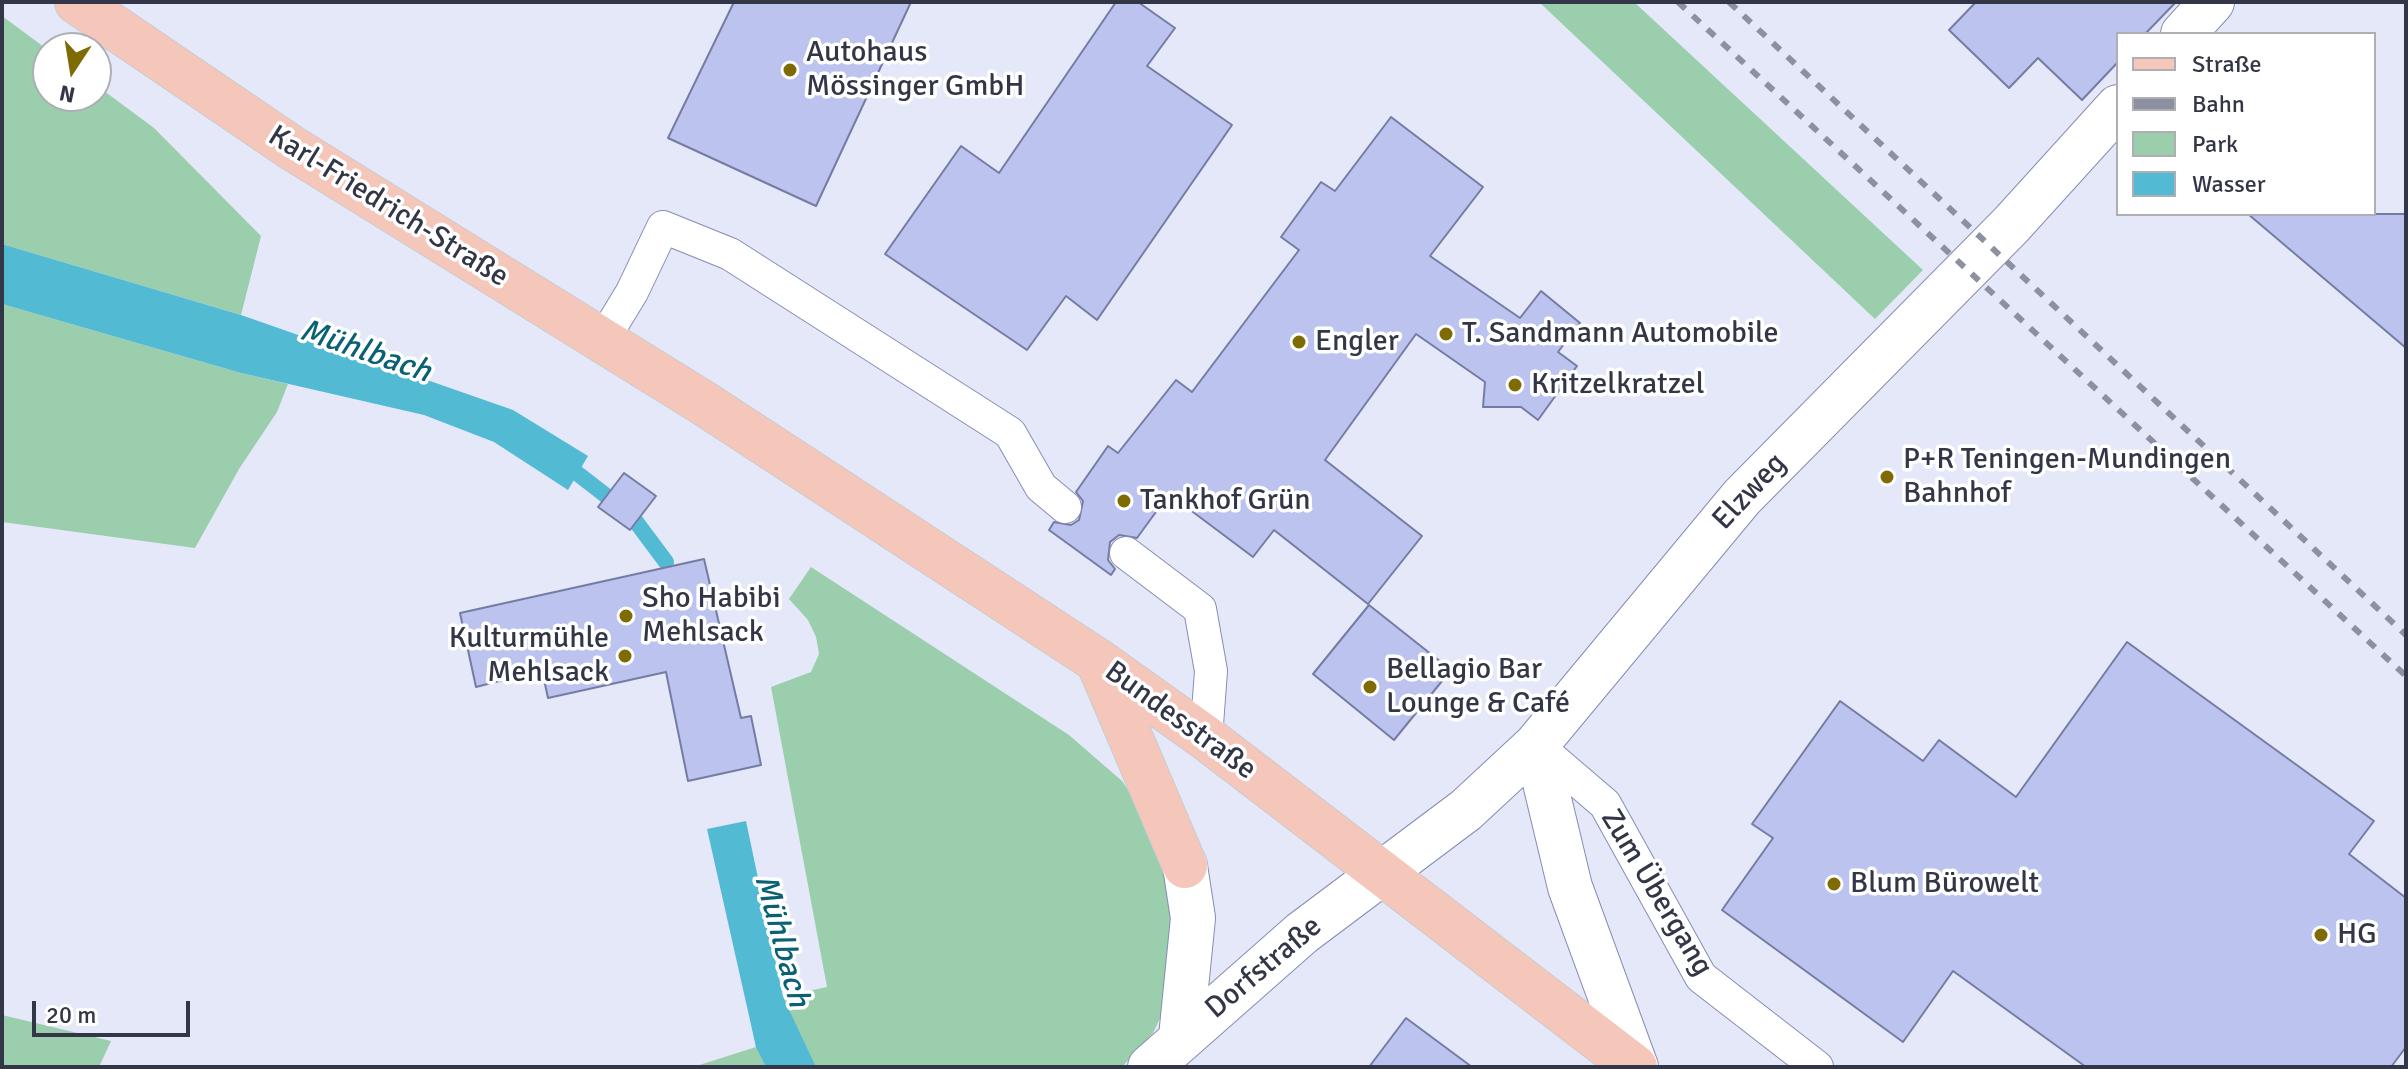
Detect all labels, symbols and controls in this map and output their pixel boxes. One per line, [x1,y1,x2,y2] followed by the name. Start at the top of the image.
[32,32,112,112] north arrow
[2116,32,2376,216] legend
[806,35,1024,106] place label: Autohaus Mössinger GmbH
[2192,49,2262,79] text: Straße
[781,61,799,79] marker: Autohaus Mössinger GmbH
[57,79,78,109] text: N
[2192,89,2245,119] text: Bahn
[261,119,515,295] street label: Karl-Friedrich-Straße
[2192,129,2238,159] text: Park
[2192,169,2266,199] text: Wasser
[295,312,435,392] water label: Mühlbach
[1462,316,1779,352] place label: T. Sandmann Automobile
[1315,324,1399,360] place label: Engler
[1437,325,1455,343] marker: T. Sandmann Automobile
[1290,333,1308,351] marker: Engler
[1531,367,1705,403] place label: Kritzelkratzel
[1506,376,1524,394] marker: Kritzelkratzel
[1903,442,2231,512] place label: P+R Teningen-Mundingen Bahnhof
[1706,446,1794,538] street label: Elzweg
[1878,468,1896,486] marker: P+R Teningen-Mundingen Bahnhof
[1140,483,1311,519] place label: Tankhof Grün
[1115,492,1133,510] marker: Tankhof Grün
[642,581,781,652] place label: Sho Habibi Mehlsack
[617,607,635,625] marker: Sho Habibi Mehlsack
[449,621,609,692] place label: Kulturmühle Mehlsack
[616,647,634,665] marker: Kulturmühle Mehlsack
[1386,652,1570,722] place label: Bellagio Bar Lounge & Café
[1097,654,1263,788] street label: Bundesstraße
[1361,678,1379,696] marker: Bellagio Bar Lounge & Café
[1592,803,1720,983] street label: Zum Übergang
[1850,866,2039,902] place label: Blum Bürowelt
[745,871,817,1011] water label: Mühlbach
[1825,875,1843,893] marker: Blum Bürowelt
[1199,909,1329,1027] street label: Dorfstraße
[2337,917,2377,953] place label: HG
[2312,926,2330,944] marker: HG
[36,985,194,1035] scale bar
[46,1000,96,1030] text: 20 m

